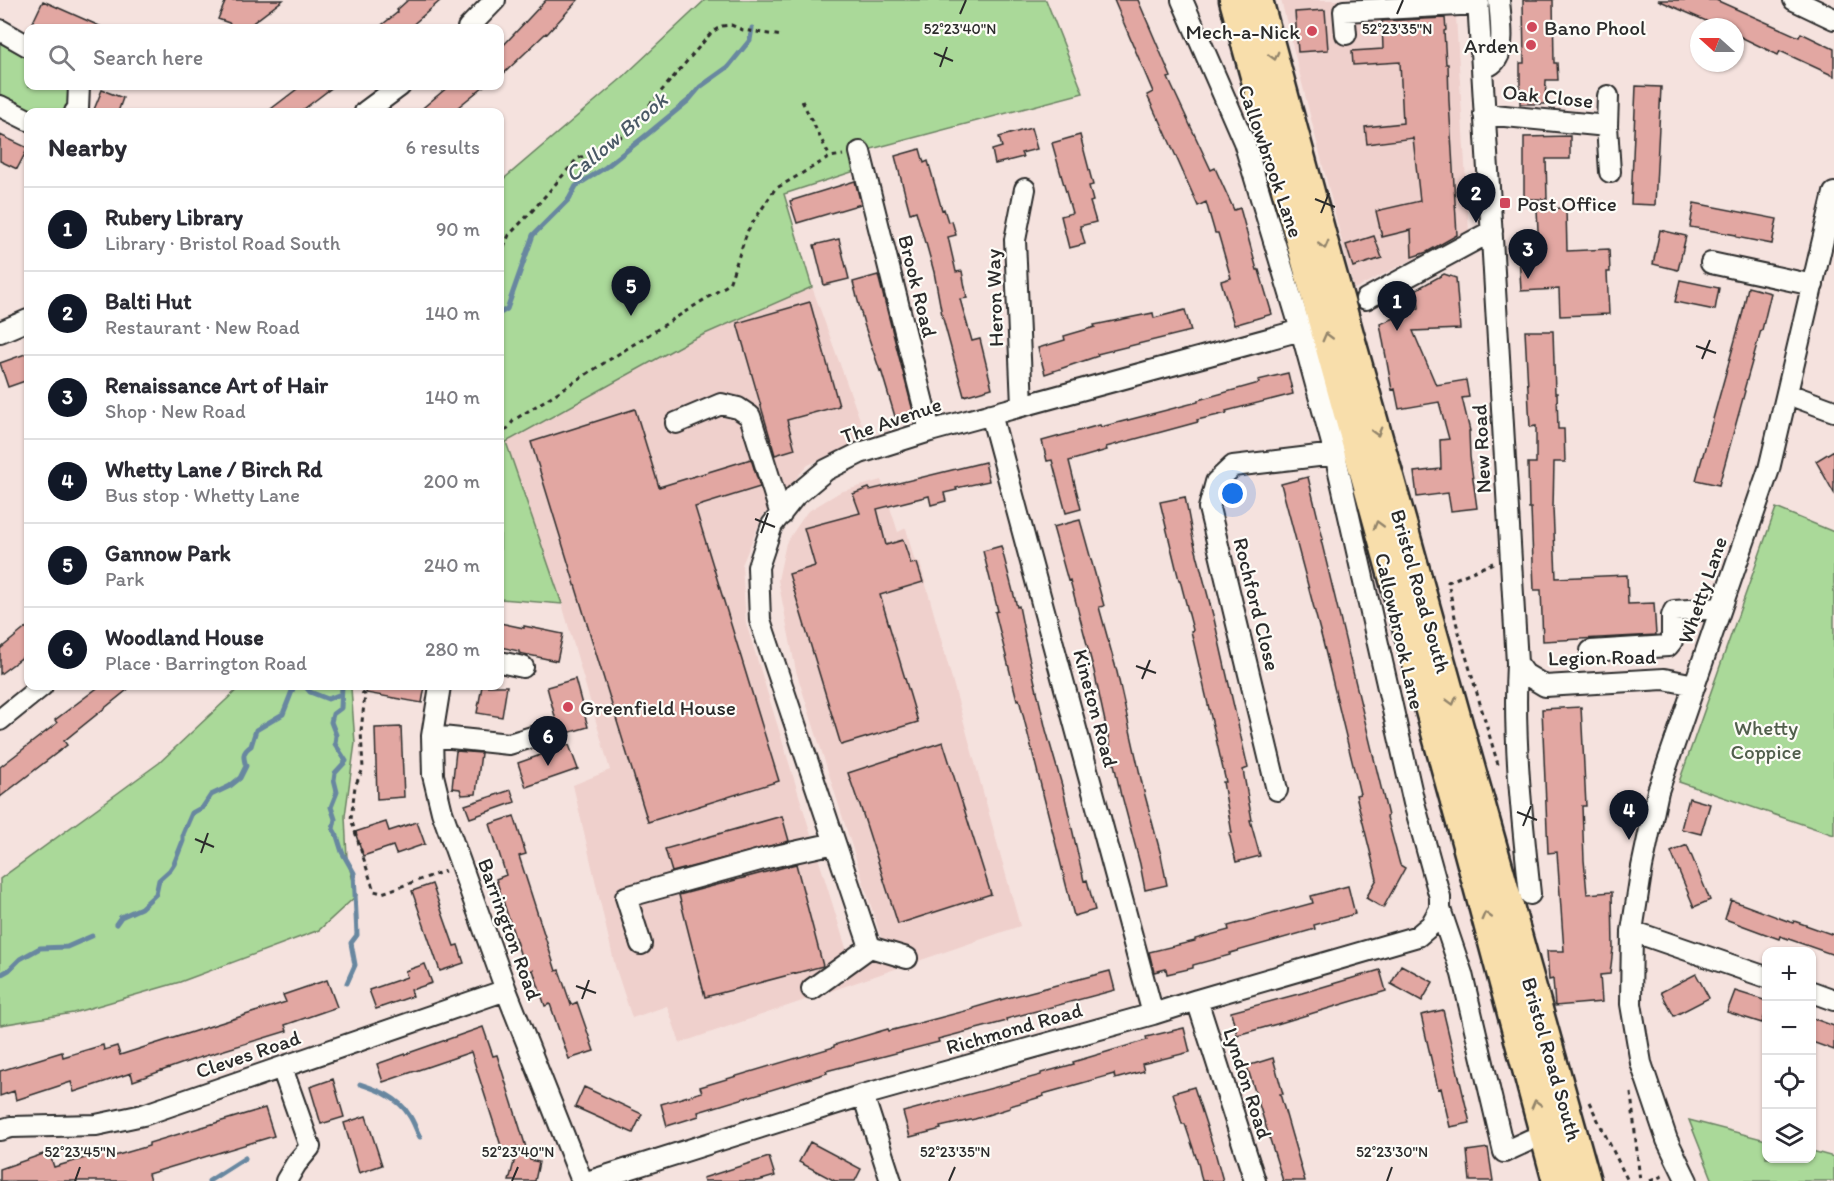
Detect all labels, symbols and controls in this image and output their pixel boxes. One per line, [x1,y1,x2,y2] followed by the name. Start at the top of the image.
[1544,15,1646,40] place label: Bano Phool
[1690,18,1744,72] north arrow
[1186,19,1300,44] place label: Mech-a-Nick
[924,20,996,38] text: 52°23'40"N
[1362,20,1432,38] text: 52°23'35"N
[1525,20,1539,34] marker: Bano Phool
[24,24,504,90] search box
[1305,24,1319,38] marker: Mech-a-Nick
[1464,33,1519,58] place label: Arden
[1524,38,1538,52] marker: Arden
[45,41,78,74] icon: search
[93,44,203,71] text: Search here
[1266,51,1279,61] one-way arrow
[1501,79,1595,113] street label: Oak Close
[1233,81,1309,241] street label: Callowbrook Lane
[559,85,674,188] water label: Callow Brook
[48,131,127,163] text: Nearby
[406,135,480,159] text: 6 results
[1456,174,1496,223] pin: 2
[1517,191,1617,216] place label: Post Office
[1498,196,1512,210] marker: Post Office
[105,204,243,231] text: Rubery Library
[63,217,72,241] text: 1
[436,217,480,241] text: 90 m
[1508,230,1547,279] pin: 3
[105,231,341,255] text: Library · Bristol Road South
[893,232,943,340] street label: Brook Road
[1317,240,1330,250] one-way arrow
[980,248,1008,348] street label: Heron Way
[612,266,650,316] pin: 5
[1378,282,1416,331] pin: 1
[105,288,191,315] text: Balti Hut
[62,301,73,325] text: 2
[425,301,480,325] text: 140 m
[105,315,300,339] text: Restaurant · New Road
[1322,332,1334,343] one-way arrow
[105,372,328,399] text: Renaissance Art of Hair
[62,385,73,409] text: 3
[425,385,480,409] text: 140 m
[837,391,945,449] street label: The Avenue
[105,399,246,423] text: Shop · New Road
[1466,404,1496,494] street label: New Road
[1370,427,1382,437] one-way arrow
[105,456,322,483] text: Whetty Lane / Birch Rd
[61,469,74,493] text: 4
[424,469,480,493] text: 200 m
[1218,479,1247,508] your location
[105,483,300,507] text: Bus stop · Whetty Lane
[1386,506,1457,677] street label: Bristol Road South
[1373,521,1385,531] one-way arrow
[1672,533,1732,647] street label: Whetty Lane
[1228,535,1286,673] street label: Rochford Close
[105,540,231,567] text: Gannow Park
[1370,550,1430,712] street label: Callowbrook Lane
[62,553,73,577] text: 5
[424,553,480,577] text: 240 m
[105,567,144,591] text: Park
[105,624,264,651] text: Woodland House
[62,637,73,661] text: 6
[425,637,480,661] text: 280 m
[1548,644,1657,670] street label: Legion Road
[1068,646,1124,770] street label: Kineton Road
[105,651,307,675] text: Place · Barrington Road
[580,695,736,720] place label: Greenfield House
[1445,696,1458,706] one-way arrow
[561,700,575,714] marker: Greenfield House
[1730,715,1802,764] park label: Whetty Coppice
[528,716,568,766] pin: 6
[1610,790,1648,840] pin: 4
[473,855,547,1004] street label: Barrington Road
[1480,911,1493,921] one-way arrow
[1762,947,1816,1163] map controls
[1762,947,1816,1001] button: +
[1517,974,1588,1145] street label: Bristol Road South
[943,996,1086,1059] street label: Richmond Road
[1762,1001,1816,1055] button: −
[192,1024,304,1084] street label: Cleves Road
[1218,1024,1278,1142] street label: Lyndon Road
[1762,1055,1816,1109] button: locate
[1530,1099,1543,1109] one-way arrow
[1762,1109,1816,1163] button: layers
[44,1143,116,1161] text: 52°23'45"N
[482,1143,554,1161] text: 52°23'40"N
[920,1143,990,1161] text: 52°23'35"N
[1356,1143,1428,1161] text: 52°23'30"N

